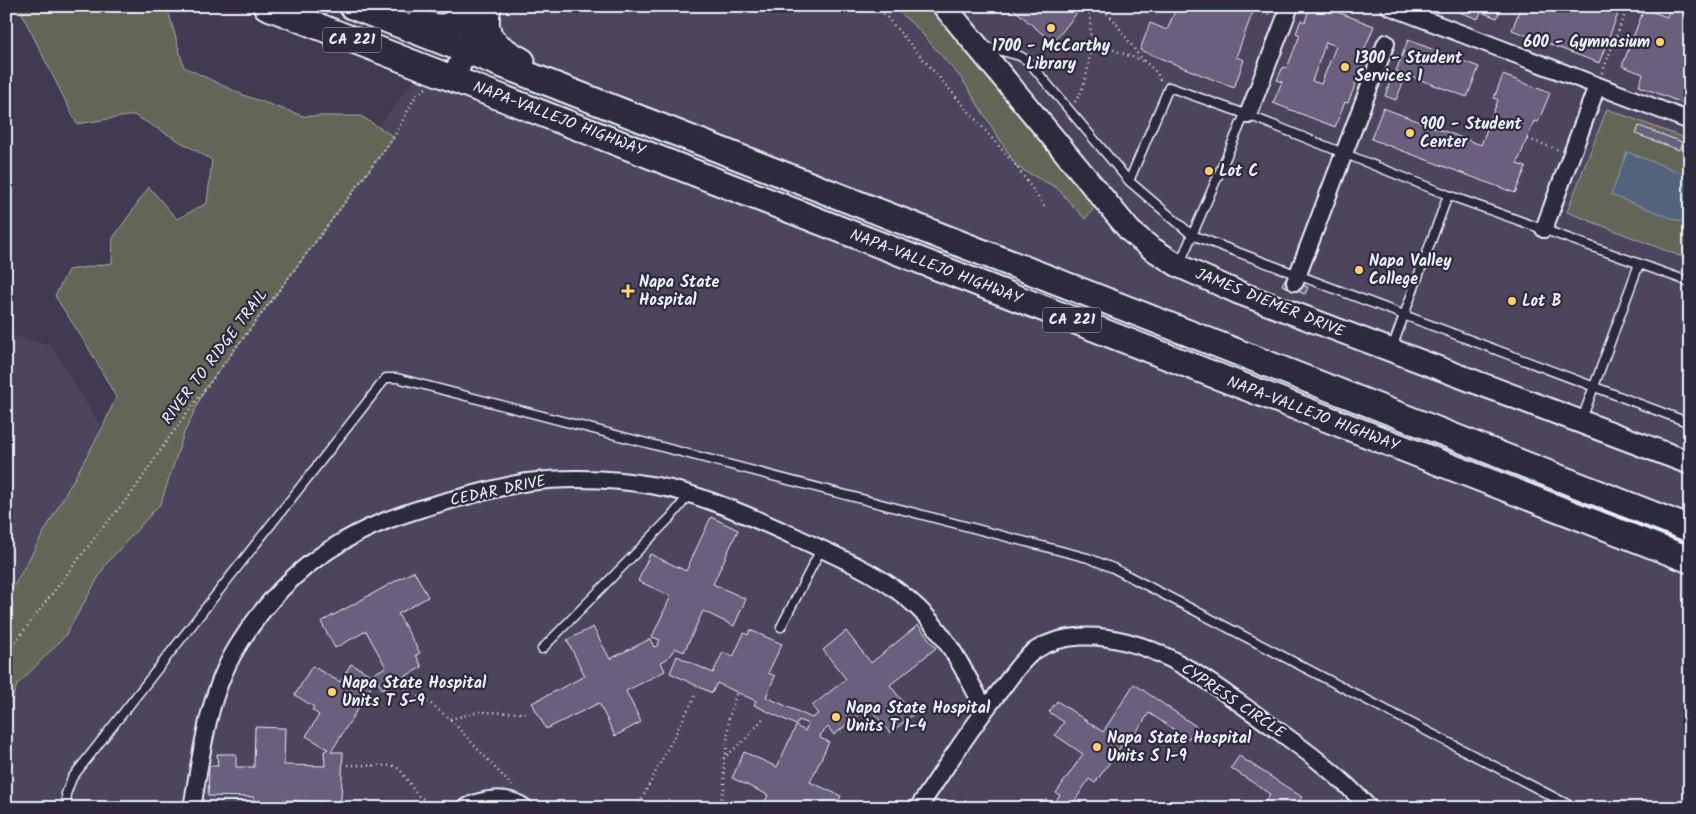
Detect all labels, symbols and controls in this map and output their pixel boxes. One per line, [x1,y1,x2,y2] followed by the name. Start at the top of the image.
[1045,22,1057,34] marker: 1700 - McCarthy Library
[323,28,381,52] road number: CA 221
[1524,30,1650,55] place label: 600 - Gymnasium
[992,34,1111,77] place label: 1700 - McCarthy Library
[1654,36,1666,48] marker: 600 - Gymnasium
[1355,46,1463,89] place label: 1300 - Student Services 1
[1339,61,1351,73] marker: 1300 - Student Services 1
[469,75,650,164] street label: NAPA-VALLEJO HIGHWAY
[1420,112,1522,155] place label: 900 - Student Center
[1404,127,1416,139] marker: 900 - Student Center
[1219,159,1258,184] place label: Lot C
[1203,165,1215,177] marker: Lot C
[846,223,1027,312] street label: NAPA-VALLEJO HIGHWAY
[1369,249,1452,292] place label: Napa Valley College
[1192,262,1349,345] street label: JAMES DIEMER DRIVE
[1353,264,1365,276] marker: Napa Valley College
[639,270,720,313] place label: Napa State Hospital
[156,284,274,430] street label: RIVER TO RIDGE TRAIL
[621,284,635,298] marker: Napa State Hospital
[1522,289,1561,314] place label: Lot B
[1506,295,1518,307] marker: Lot B
[1043,308,1101,332] road number: CA 221
[1223,370,1404,459] street label: NAPA-VALLEJO HIGHWAY
[448,469,549,513] street label: CEDAR DRIVE
[1176,657,1291,746] street label: CYPRESS CIRCLE
[342,671,487,714] place label: Napa State Hospital Units T 5-9
[326,686,338,698] marker: Napa State Hospital Units T 5-9
[846,696,991,739] place label: Napa State Hospital Units T 1-4
[830,711,842,723] marker: Napa State Hospital Units T 1-4
[1107,726,1252,769] place label: Napa State Hospital Units S 1-9
[1091,741,1103,753] marker: Napa State Hospital Units S 1-9

